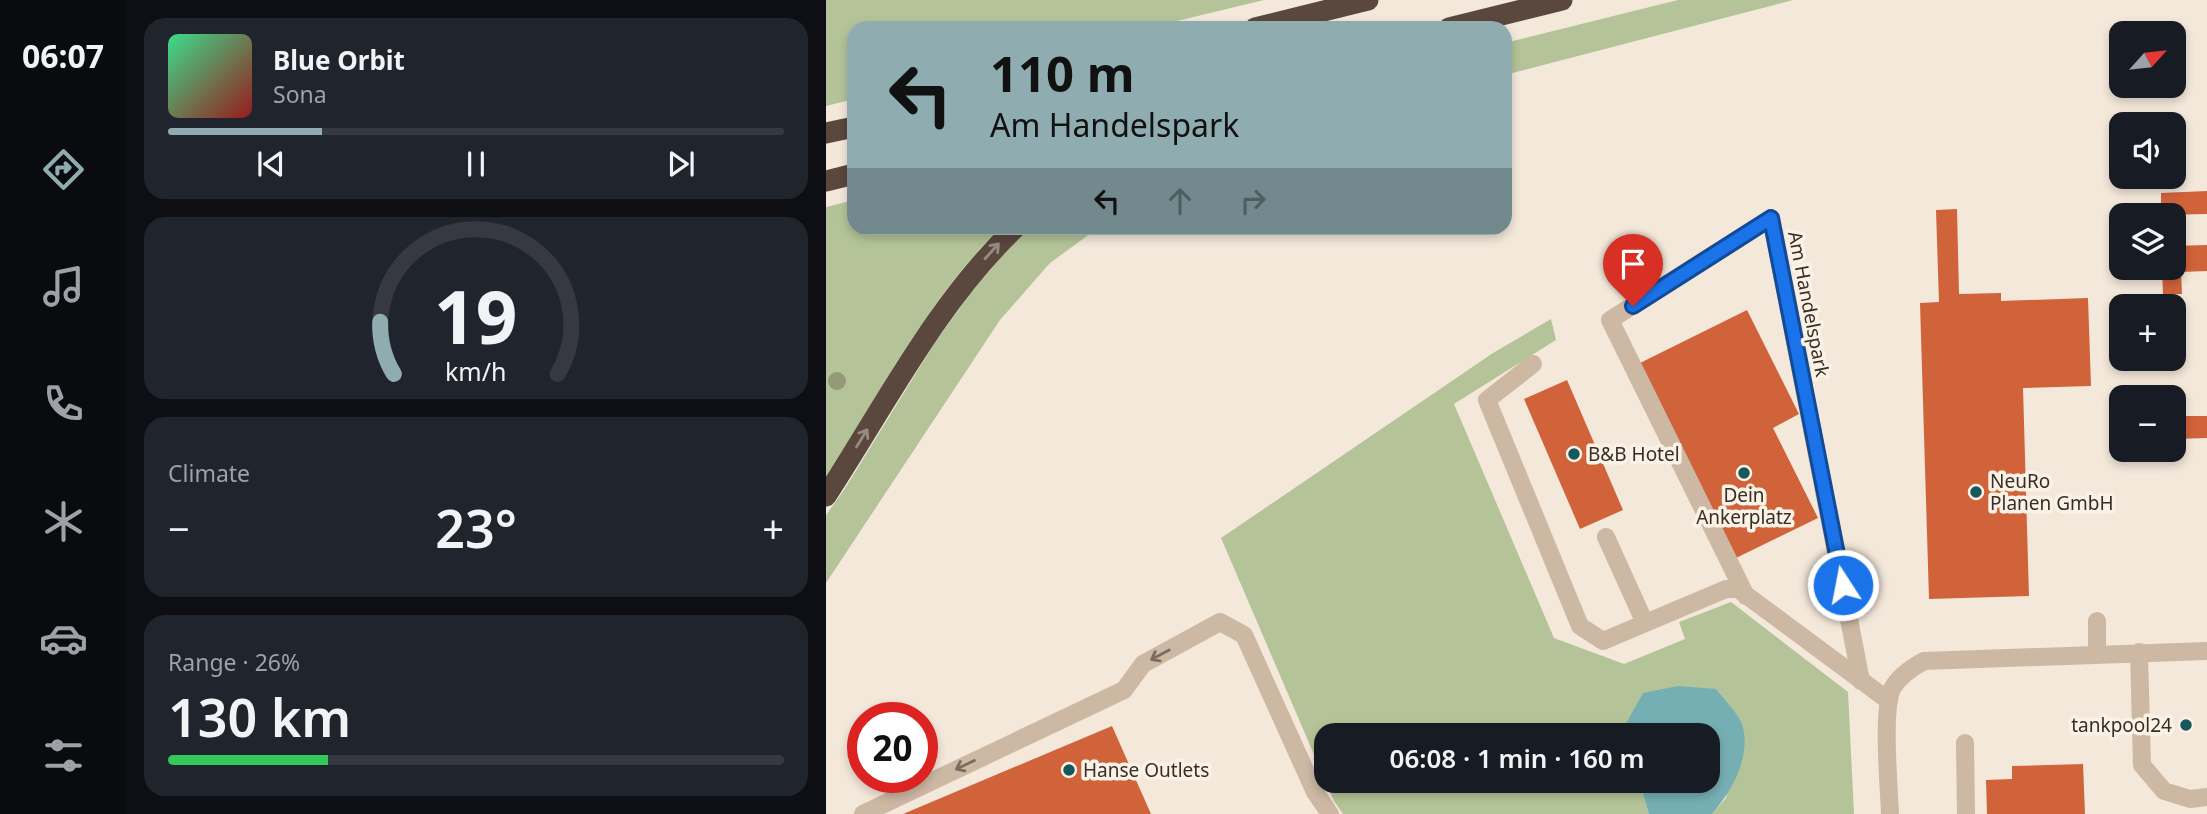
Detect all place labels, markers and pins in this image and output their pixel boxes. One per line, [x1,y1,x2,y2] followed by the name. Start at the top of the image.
[1603,234,1663,306] pin
[1588,441,1680,467] place label: B&B Hotel
[1566,446,1582,462] marker: B&B Hotel
[1736,465,1752,481] marker: Dein Ankerplatz
[1990,468,2114,516] place label: NeuRo Planen GmbH
[1696,482,1792,530] place label: Dein Ankerplatz
[1968,484,1984,500] marker: NeuRo Planen GmbH
[2071,712,2172,738] place label: tankpool24
[2178,717,2194,733] marker: tankpool24
[1083,757,1209,783] place label: Hanse Outlets
[1061,762,1077,778] marker: Hanse Outlets

